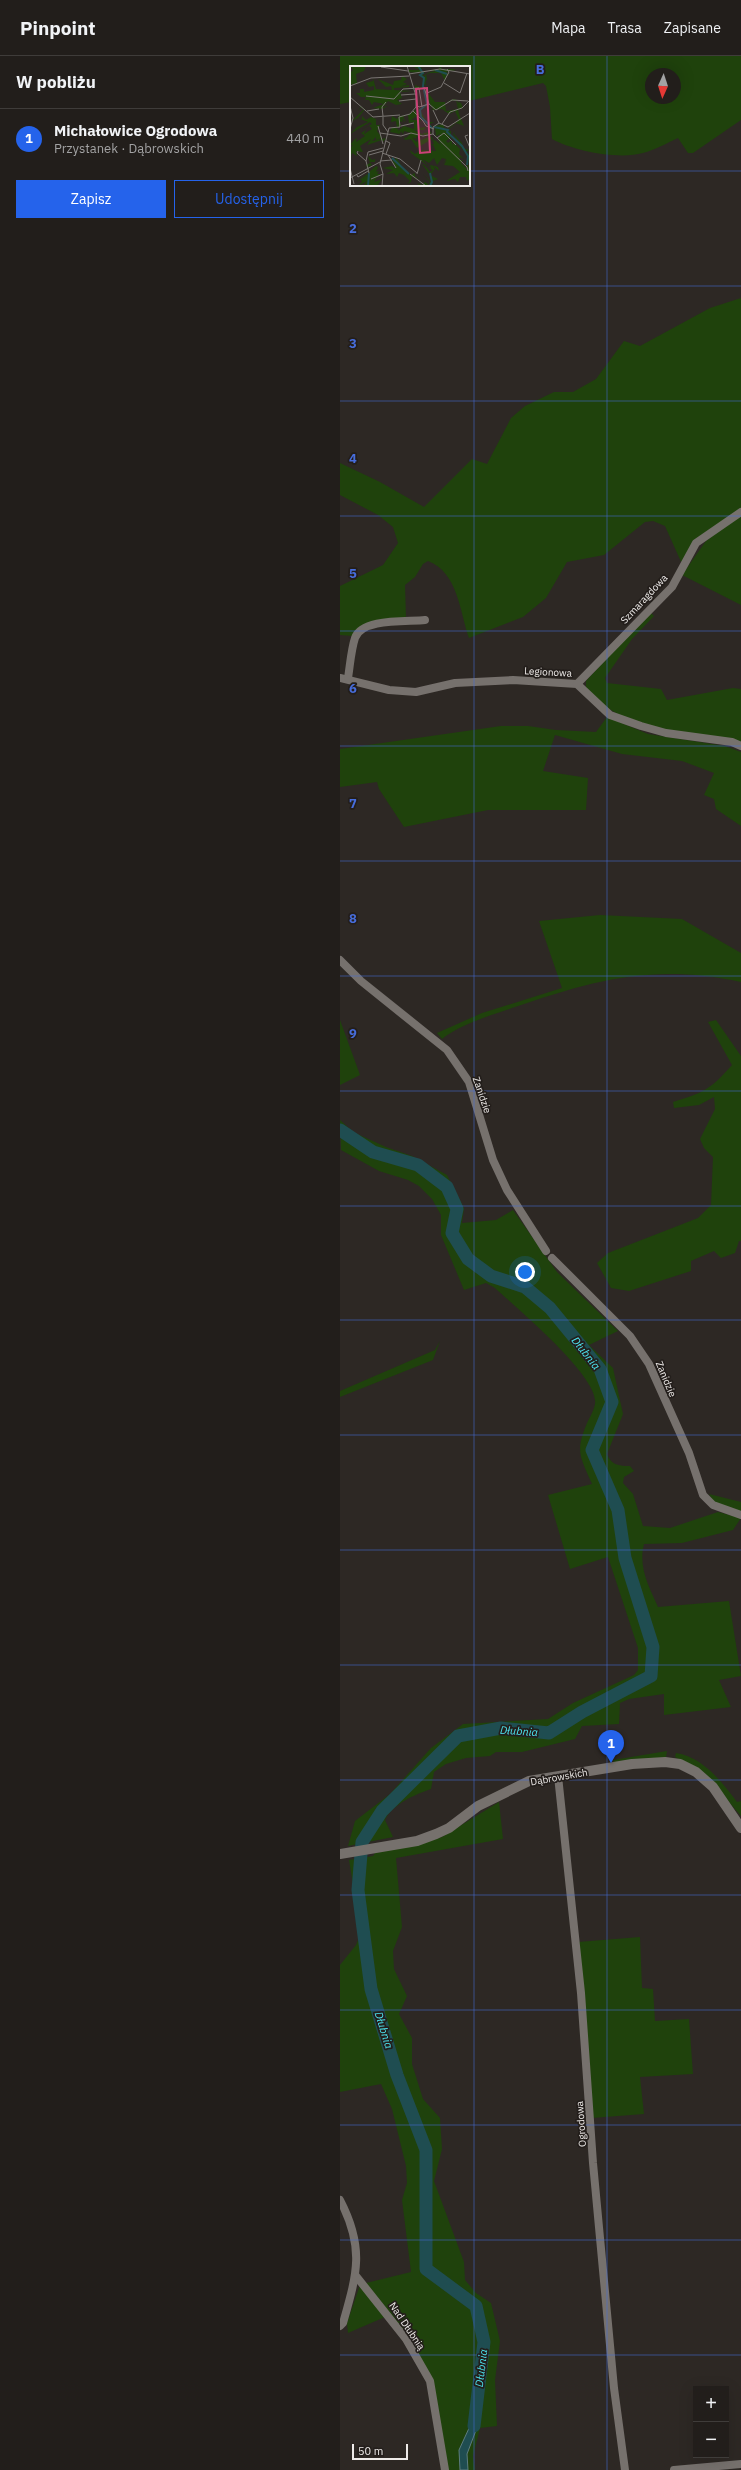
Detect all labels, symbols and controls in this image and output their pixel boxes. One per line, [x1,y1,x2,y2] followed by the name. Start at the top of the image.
[20,16,96,40] text: Pinpoint
[551,19,586,37] text: Mapa
[608,19,642,37] text: Trasa
[664,19,721,37] text: Zapisane
[536,61,545,78] text: B
[350,66,470,186] inset map
[645,68,681,104] north arrow
[16,71,96,93] text: W pobliżu
[54,121,217,140] text: Michałowice Ogrodowa
[25,130,33,147] text: 1
[286,130,324,147] text: 440 m
[54,140,204,157] text: Przystanek · Dąbrowskich
[16,180,166,218] button: Zapisz
[174,180,324,218] button: Udostępnij
[349,220,357,237] text: 2
[349,335,357,352] text: 3
[349,450,357,467] text: 4
[349,565,357,582] text: 5
[618,571,671,626] street label: Szmaragdowa
[524,664,573,680] street label: Legionowa
[349,680,357,697] text: 6
[349,795,357,812] text: 7
[349,910,357,927] text: 8
[349,1025,357,1042] text: 9
[470,1075,494,1115] street label: Zanidzie
[515,1262,535,1282] your location
[569,1334,603,1372] water label: Dłubnia
[653,1359,680,1399] street label: Zanidzie
[499,1723,539,1739] water label: Dłubnia
[598,1730,624,1763] pin: 1
[529,1766,589,1788] street label: Dąbrowskich
[372,2010,396,2050] water label: Dłubnia
[573,2100,589,2147] street label: Ogrodowa
[386,2300,428,2353] street label: Nad Dłubnią
[472,2348,490,2388] water label: Dłubnia
[693,2386,729,2458] map controls
[693,2386,729,2422] button: +
[693,2422,729,2458] button: −
[352,2442,408,2461] scale bar
[358,2444,383,2458] text: 50 m

